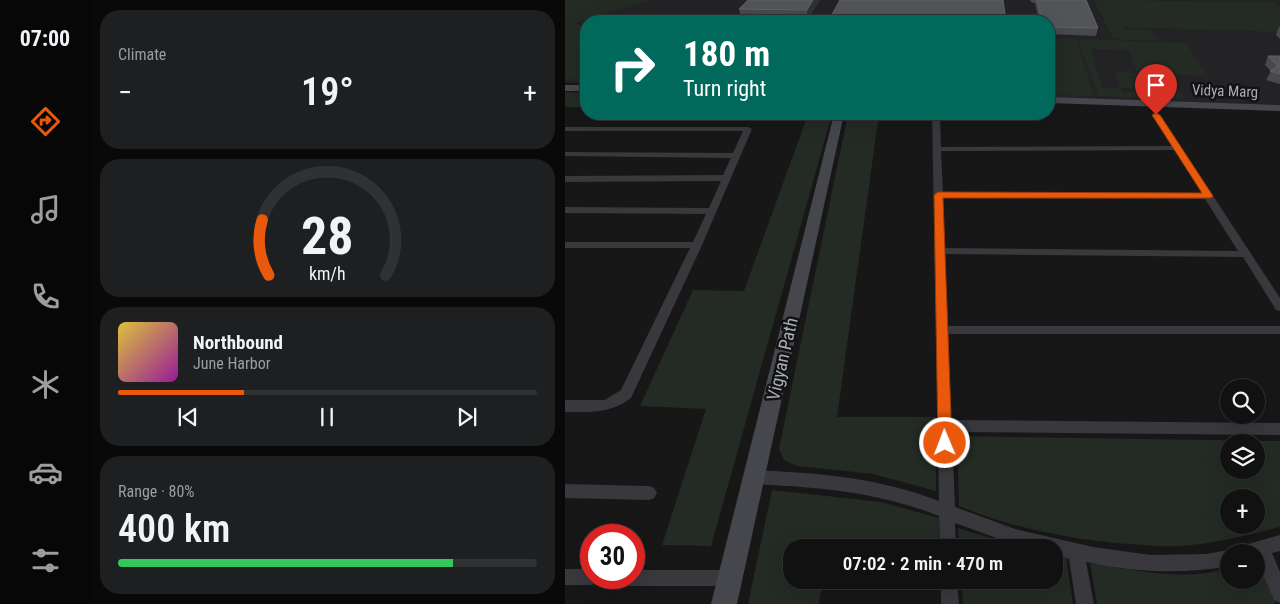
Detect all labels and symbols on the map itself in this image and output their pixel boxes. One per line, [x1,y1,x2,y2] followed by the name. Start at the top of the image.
[1135,64,1177,115] pin
[1192,81,1258,101] street label: Vidya Marg
[762,315,802,403] street label: Vigyan Path
[918,416,970,468] position arrow
[580,524,645,589] speed limit sign: 30

